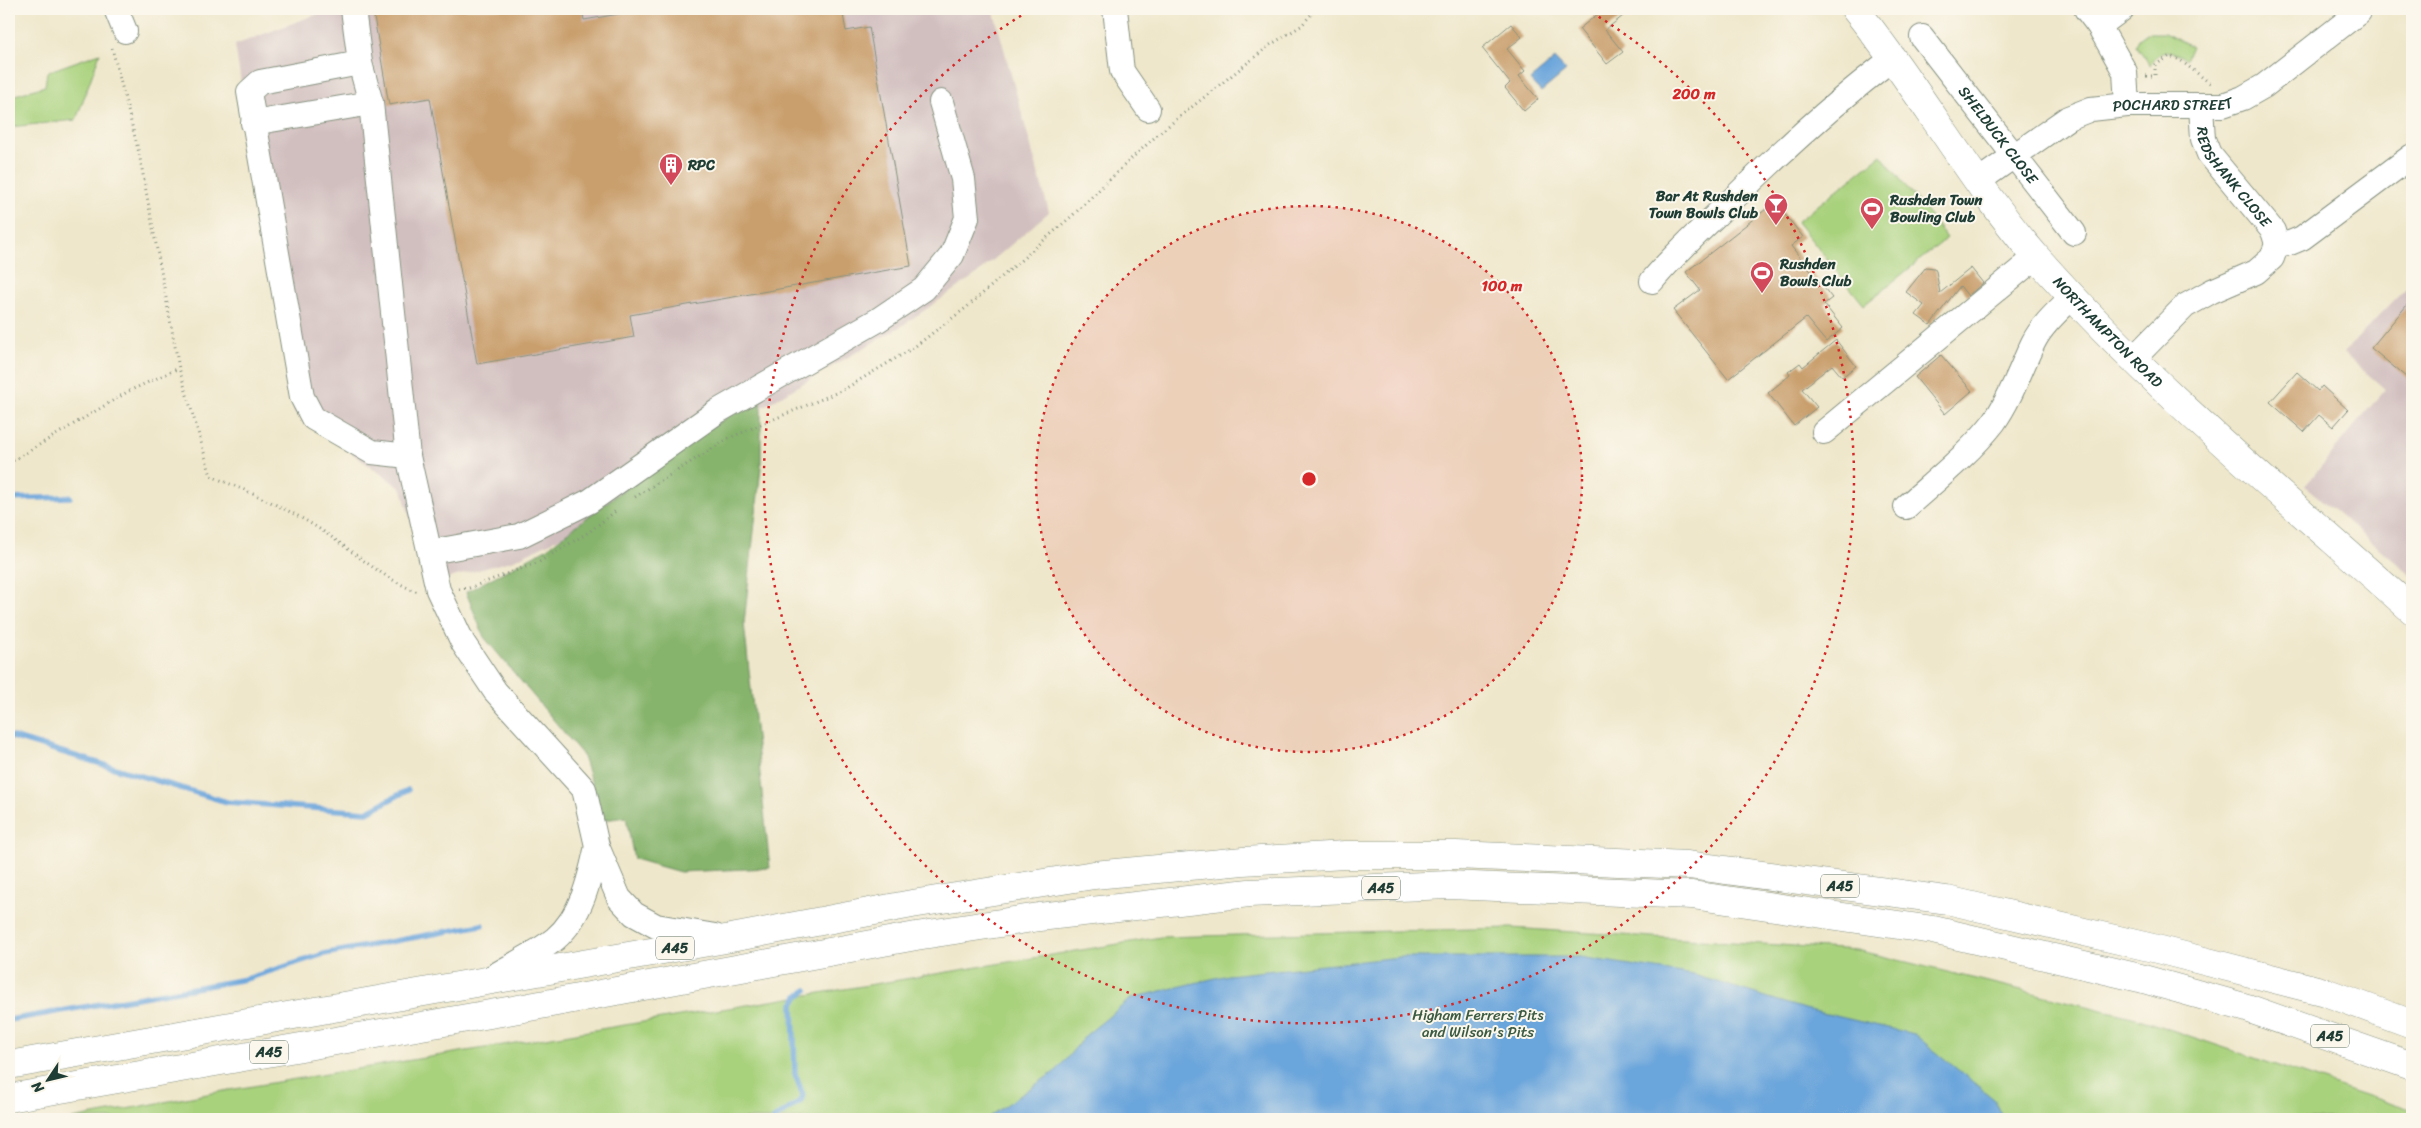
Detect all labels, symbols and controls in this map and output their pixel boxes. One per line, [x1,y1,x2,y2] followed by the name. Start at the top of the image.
[1951,80,2046,191] street label: SHELDUCK CLOSE
[1671,81,1716,107] text: 200 m
[2111,89,2238,119] street label: POCHARD STREET
[2189,126,2279,234] street label: REDSHANK CLOSE
[658,152,684,186] building icon: RPC
[687,152,715,178] place label: RPC
[1649,183,1759,226] place label: Bar At Rushden Town Bowls Club
[1889,187,1983,230] place label: Rushden Town Bowling Club
[1763,192,1789,226] bar icon: Bar At Rushden Town Bowls Club
[1859,196,1885,230] sports icon: Rushden Town Bowling Club
[1779,251,1851,294] place label: Rushden Bowls Club
[1749,260,1775,294] sports icon: Rushden Bowls Club
[2046,270,2169,394] street label: NORTHAMPTON ROAD
[1482,273,1523,299] text: 100 m
[1300,470,1318,488] centre of rings
[1821,874,1859,898] road number: A45
[1362,876,1400,900] road number: A45
[656,936,694,960] road number: A45
[1412,1002,1545,1045] park label: Higham Ferrers Pits and Wilson's Pits
[2311,1024,2349,1048] road number: A45
[250,1040,288,1064] road number: A45
[22,1056,72,1106] north arrow
[25,1076,51,1099] text: N

